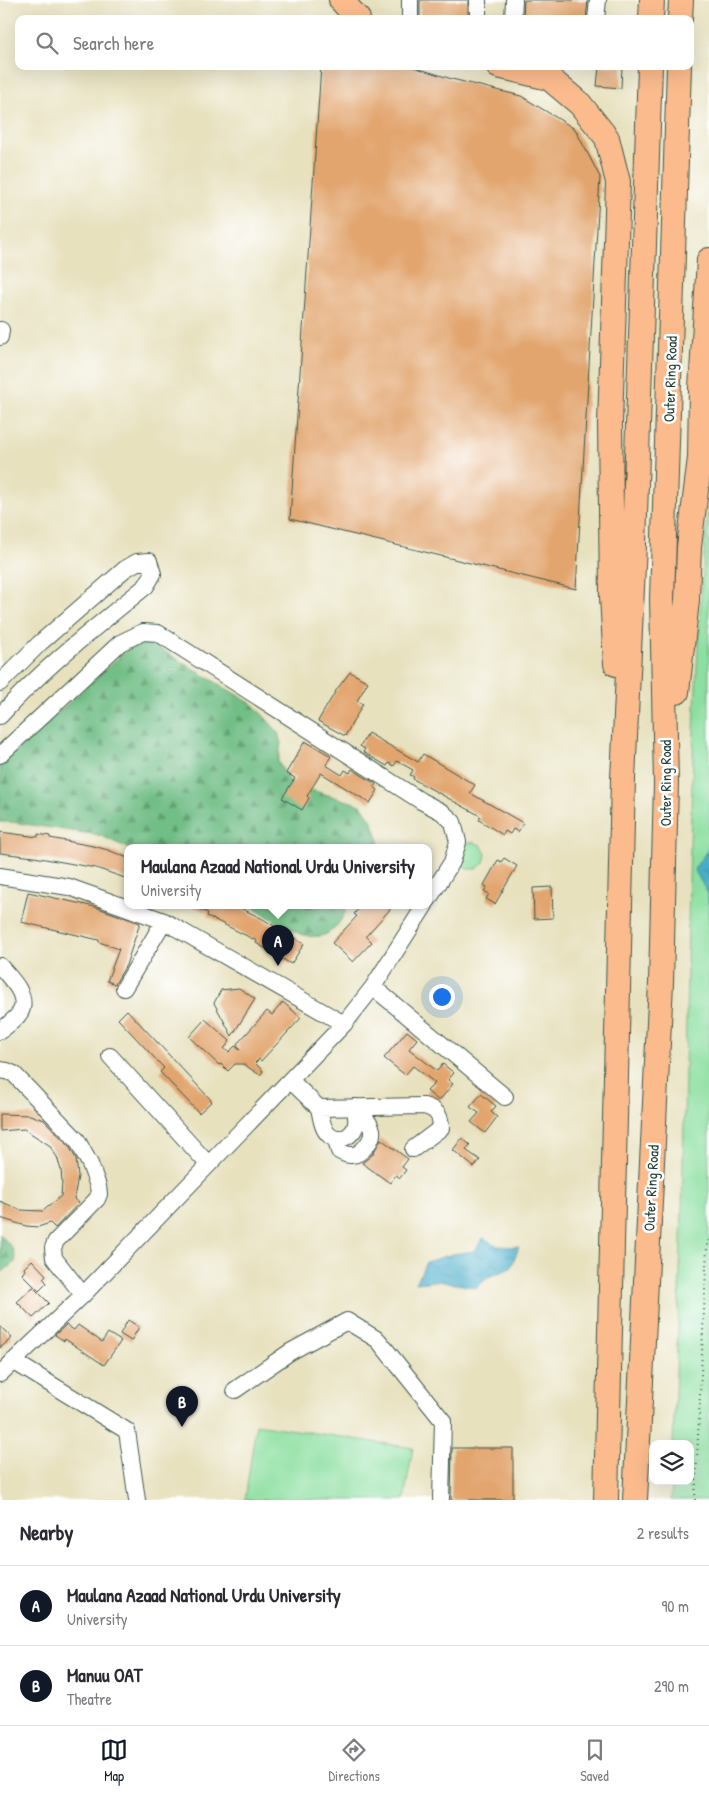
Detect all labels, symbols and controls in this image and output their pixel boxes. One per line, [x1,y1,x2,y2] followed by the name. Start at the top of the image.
[15,15,694,70] search box
[33,29,61,57] icon: search
[73,30,154,56] text: Search here
[658,335,682,423] street label: Outer Ring Road
[655,740,676,826] street label: Outer Ring Road
[124,844,432,909] popup
[141,853,415,879] text: Maulana Azaad National Urdu University
[141,879,202,901] text: University
[262,925,294,966] pin: A
[429,984,455,1010] your location
[638,1144,664,1232] street label: Outer Ring Road
[166,1386,198,1427] pin: B
[649,1440,694,1485] map controls
[649,1440,694,1485] button: layers
[20,1518,73,1547] text: Nearby
[637,1522,689,1544] text: 2 results
[67,1582,341,1608] text: Maulana Azaad National Urdu University
[32,1595,40,1617] text: A
[661,1595,689,1617] text: 90 m
[67,1608,128,1630] text: University
[67,1662,143,1688] text: Manuu OAT
[32,1675,40,1697] text: B
[654,1675,689,1697] text: 290 m
[67,1688,112,1710] text: Theatre
[100,1736,128,1785] tab: Map
[328,1736,380,1785] tab: Directions
[580,1736,609,1785] tab: Saved

